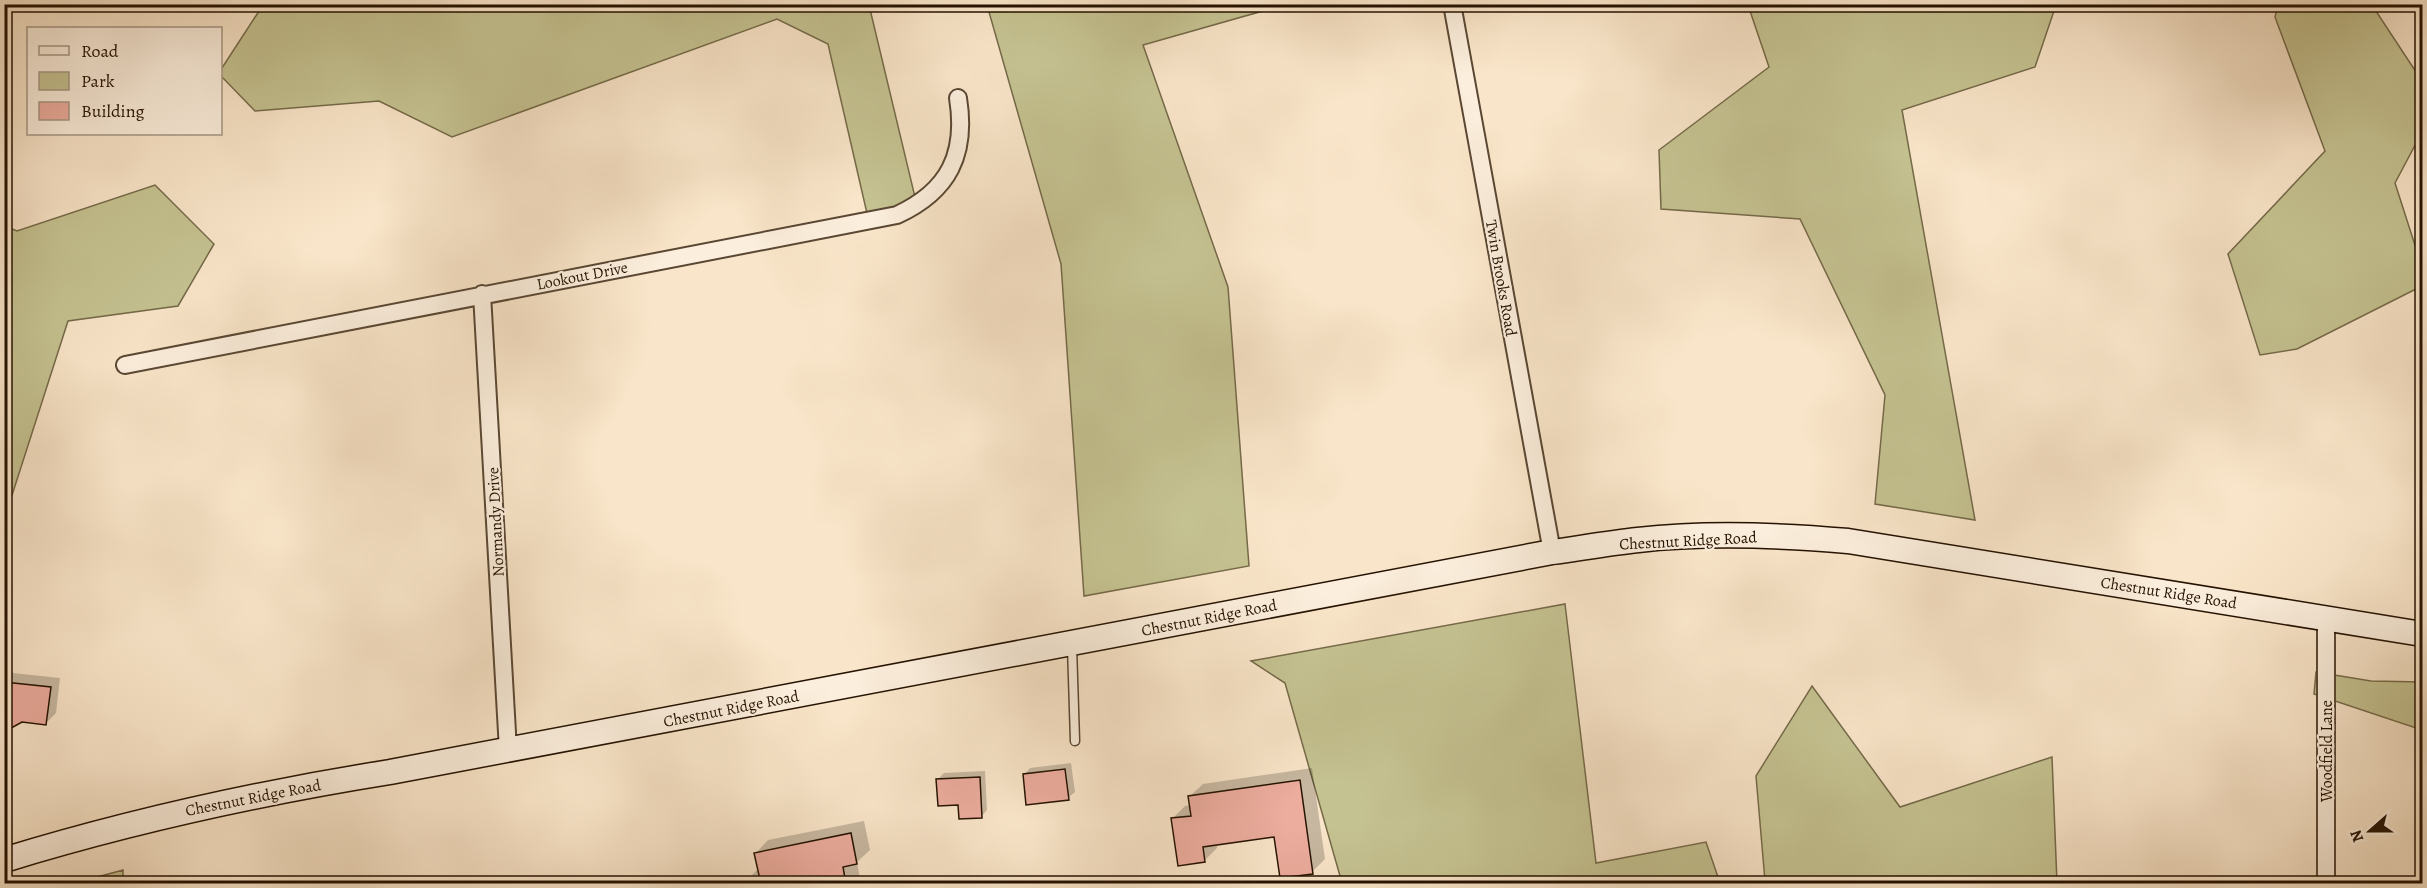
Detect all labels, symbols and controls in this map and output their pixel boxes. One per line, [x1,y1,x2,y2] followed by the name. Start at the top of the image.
[27,27,222,135] legend
[81,39,119,63] text: Road
[81,69,115,93] text: Park
[81,99,145,123] text: Building
[1480,218,1522,339] street label: Twin Brooks Road
[535,256,630,296] street label: Lookout Drive
[482,467,510,577] street label: Normandy Drive
[1619,526,1758,556] street label: Chestnut Ridge Road
[2099,571,2239,615] street label: Chestnut Ridge Road
[1140,594,1279,642] street label: Chestnut Ridge Road
[662,685,801,733] street label: Chestnut Ridge Road
[2316,700,2338,803] street label: Woodfield Lane
[184,774,323,822] street label: Chestnut Ridge Road
[2340,801,2400,861] north arrow
[2344,826,2369,845] text: N

